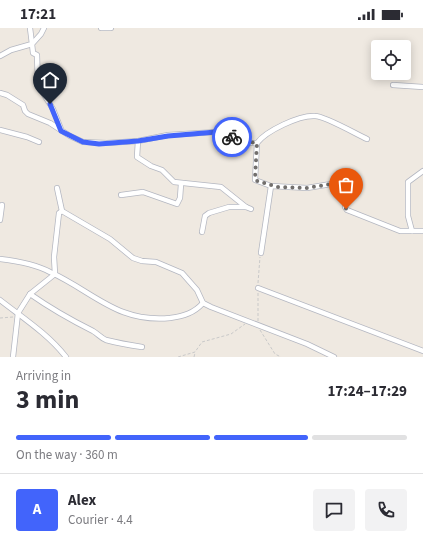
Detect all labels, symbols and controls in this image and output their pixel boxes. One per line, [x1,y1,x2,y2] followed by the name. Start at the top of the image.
[20,4,56,25] text: 17:21
[371,40,411,80] map controls
[371,40,411,80] button: locate
[33,63,67,104] pin
[39,69,61,91] icon: home
[212,117,252,157] courier
[221,126,243,148] icon: bike
[329,168,363,209] pin
[335,174,357,196] icon: bag
[16,367,71,385] text: Arriving in
[16,381,79,418] text: 3 min
[327,381,407,402] text: 17:24–17:29
[16,446,118,464] text: On the way · 360 m
[313,489,355,531] button: chat
[365,489,407,531] button: phone
[68,490,96,511] text: Alex
[33,499,41,520] text: A
[68,511,133,529] text: Courier · 4.4

